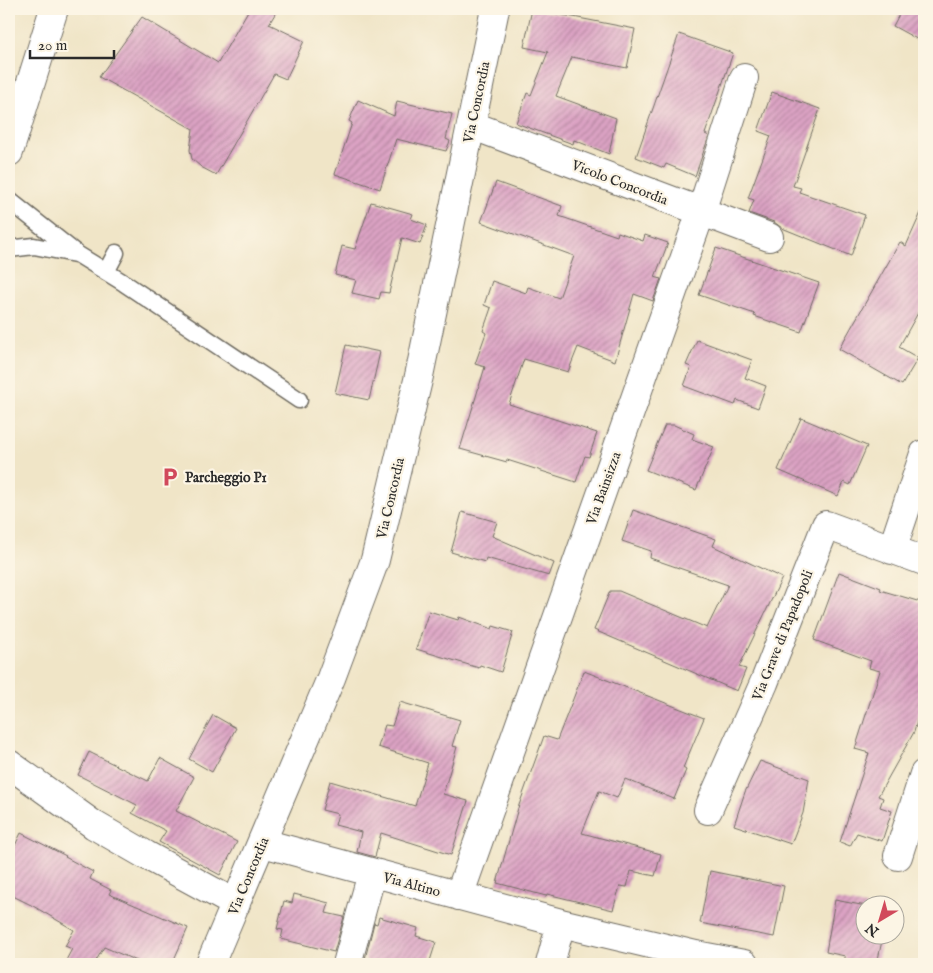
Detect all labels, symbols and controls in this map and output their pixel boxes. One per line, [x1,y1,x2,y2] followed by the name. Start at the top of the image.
[30,28,114,60] scale bar
[38,36,68,55] text: 20 m
[459,59,495,146] street label: Via Concordia
[568,156,671,210] street label: Vicolo Concordia
[582,449,626,528] street label: Via Bainsizza
[373,455,409,542] street label: Via Concordia
[159,466,181,488] parking icon: Parcheggio P1
[185,469,267,487] place label: Parcheggio P1
[748,567,817,704] street label: Via Grave di Papadopoli
[224,834,274,919] street label: Via Concordia
[380,868,443,901] street label: Via Altino
[856,896,906,946] north arrow
[862,919,884,941] text: N

